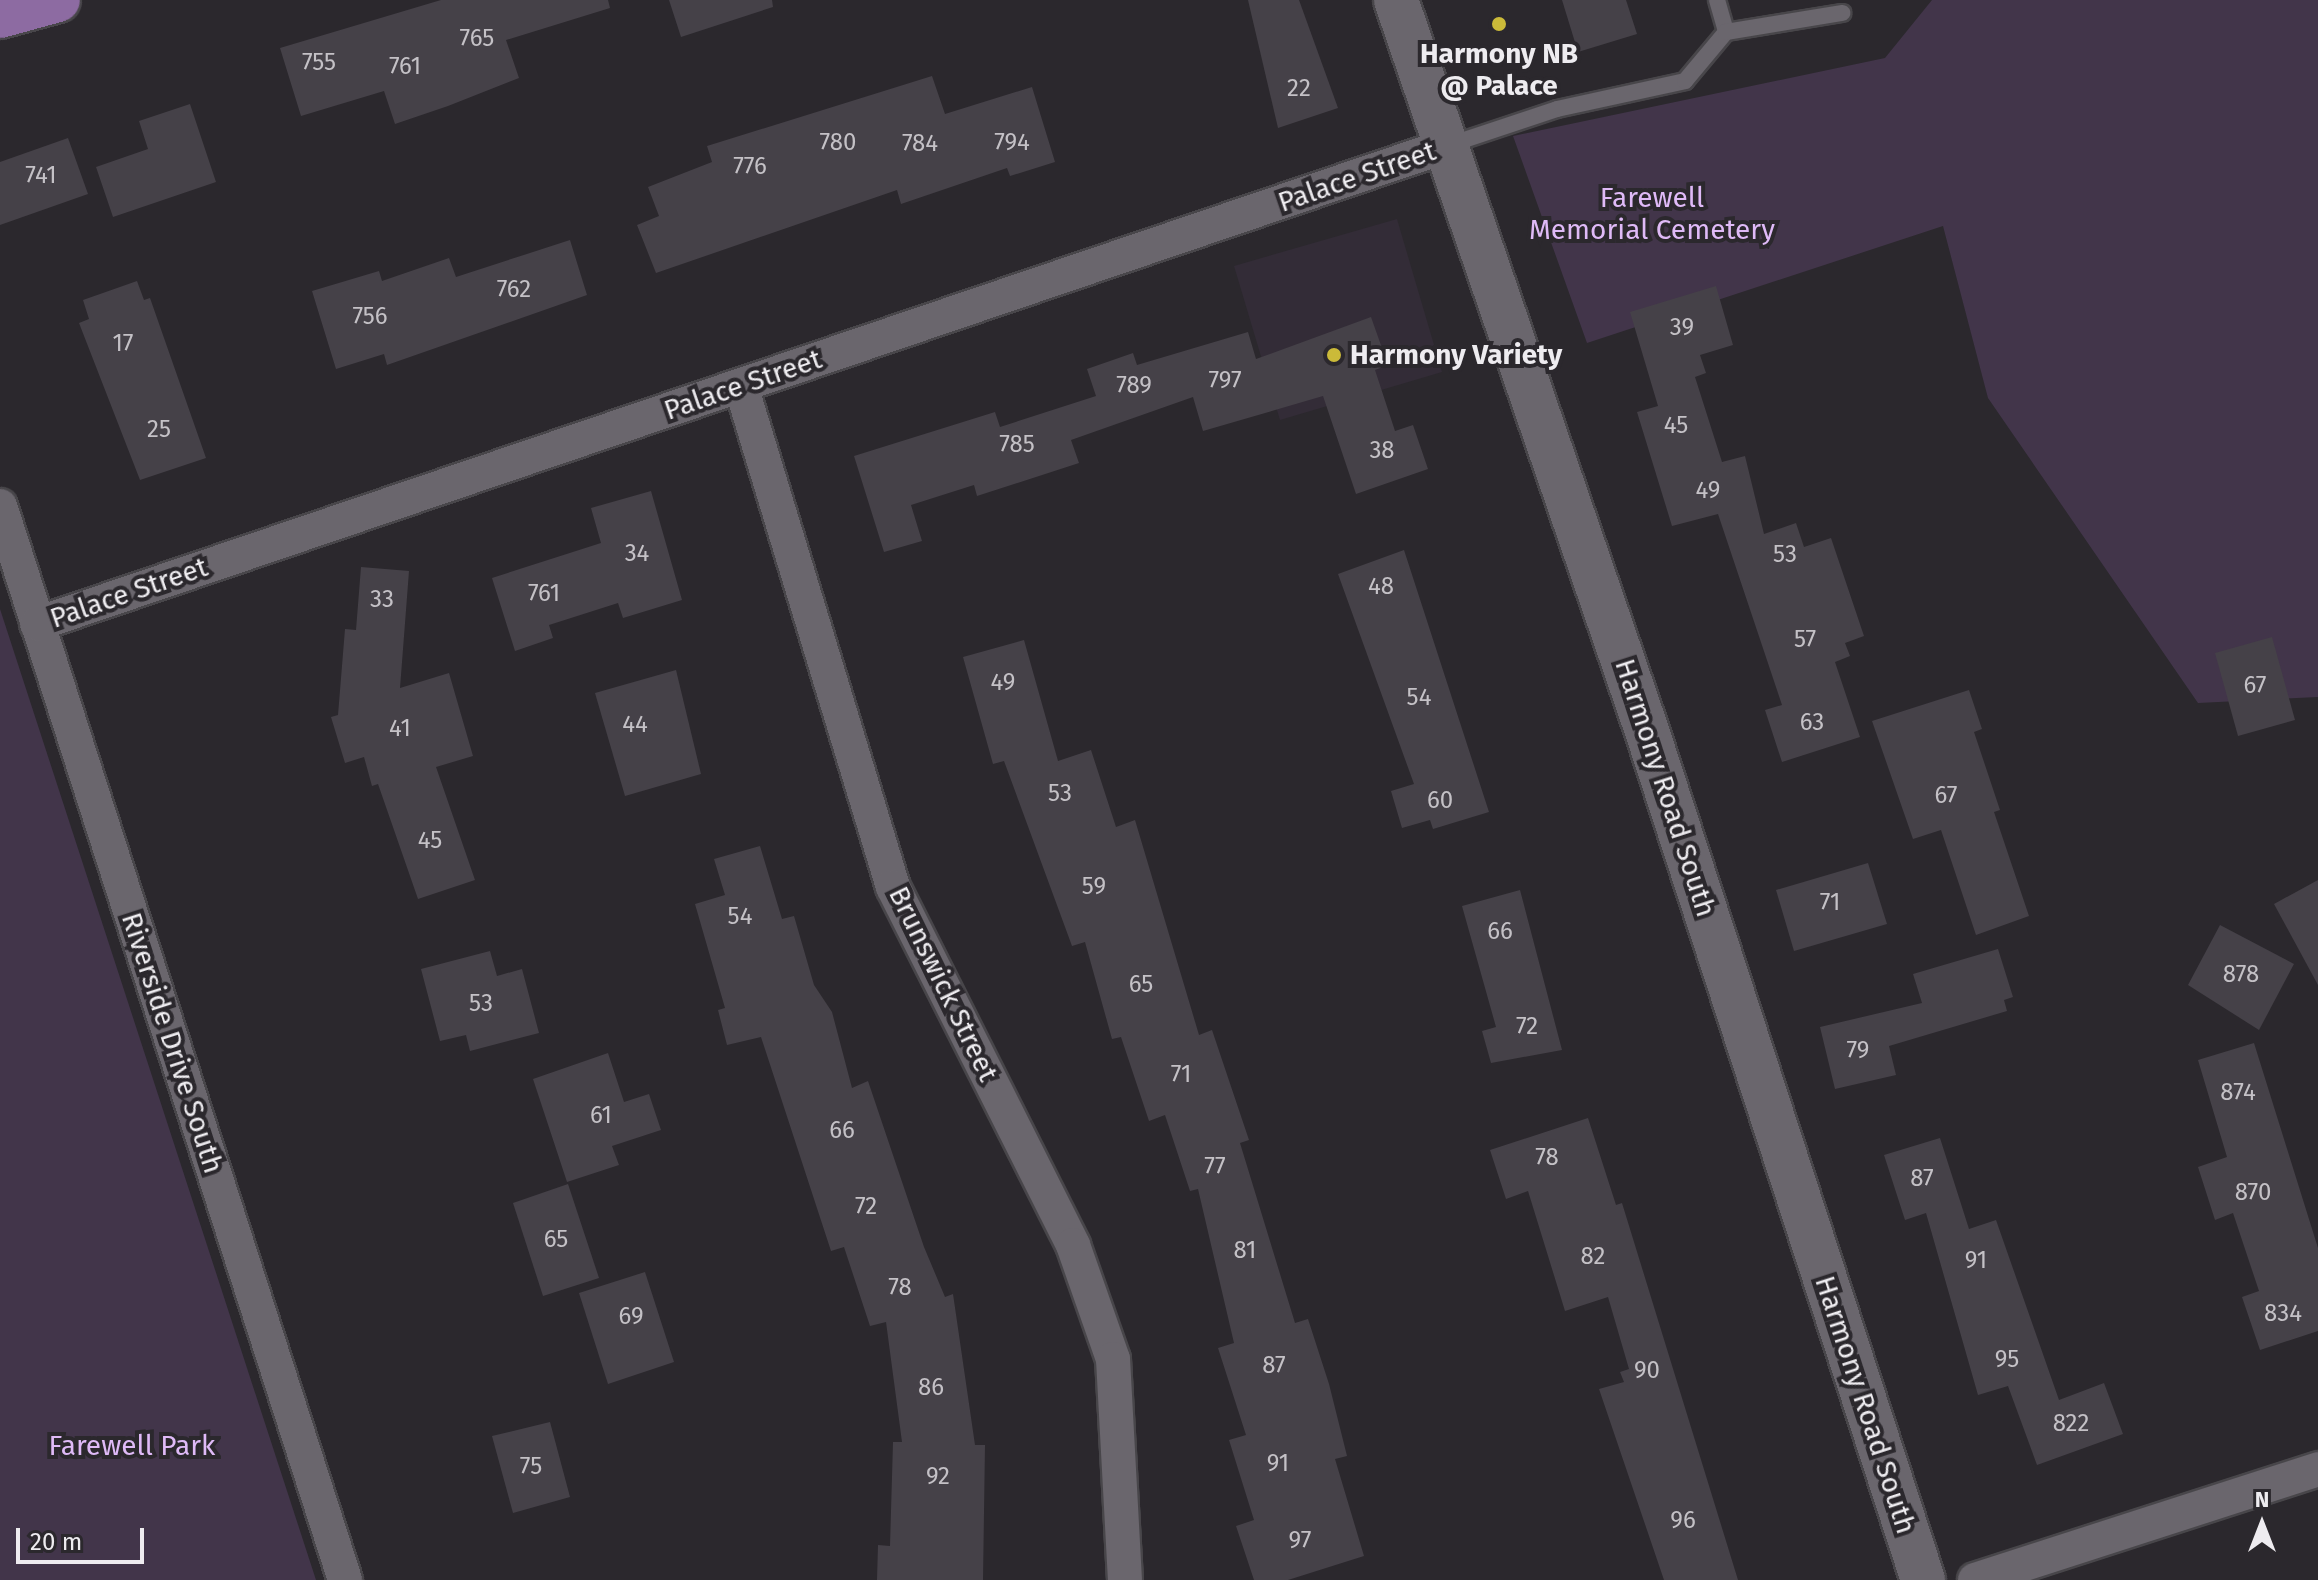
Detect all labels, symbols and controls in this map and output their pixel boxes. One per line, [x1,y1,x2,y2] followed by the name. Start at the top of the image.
[1490,15,1508,33] marker: Harmony NB @ Palace
[460,25,494,53] house number: 765
[1420,37,1578,103] place label: Harmony NB @ Palace
[302,49,336,77] house number: 755
[389,53,421,81] house number: 761
[1287,75,1311,103] house number: 22
[820,129,856,157] house number: 780
[994,129,1030,157] house number: 794
[902,130,938,158] house number: 784
[1274,134,1440,220] street label: Palace Street
[733,153,767,181] house number: 776
[25,162,57,190] house number: 741
[1529,181,1775,247] park label: Farewell Memorial Cemetery
[497,276,531,304] house number: 762
[352,303,388,331] house number: 756
[1670,314,1694,342] house number: 39
[112,330,134,358] house number: 17
[1350,338,1562,372] place label: Harmony Variety
[660,342,826,428] street label: Palace Street
[1325,346,1343,364] marker: Harmony Variety
[1208,367,1242,395] house number: 797
[1116,372,1152,400] house number: 789
[1664,412,1688,440] house number: 45
[147,416,171,444] house number: 25
[999,431,1035,459] house number: 785
[1369,437,1395,465] house number: 38
[1696,477,1720,505] house number: 49
[625,540,649,568] house number: 34
[1773,541,1797,569] house number: 53
[46,550,212,636] street label: Palace Street
[1368,573,1394,601] house number: 48
[528,580,560,608] house number: 761
[370,586,394,614] house number: 33
[1794,626,1816,654] house number: 57
[1607,655,1723,921] street label: Harmony Road South
[991,669,1015,697] house number: 49
[2244,672,2266,700] house number: 67
[1407,684,1431,712] house number: 54
[1800,709,1824,737] house number: 63
[622,711,648,739] house number: 44
[389,715,411,743] house number: 41
[1048,780,1072,808] house number: 53
[1935,782,1957,810] house number: 67
[1427,787,1453,815] house number: 60
[418,827,442,855] house number: 45
[1082,873,1106,901] house number: 59
[881,881,1005,1087] street label: Brunswick Street
[1820,889,1840,917] house number: 71
[728,903,752,931] house number: 54
[114,908,230,1178] street label: Riverside Drive South
[1487,918,1513,946] house number: 66
[2223,961,2259,989] house number: 878
[1129,971,1153,999] house number: 65
[469,990,493,1018] house number: 53
[1516,1013,1538,1041] house number: 72
[1847,1037,1869,1065] house number: 79
[1171,1061,1191,1089] house number: 71
[2220,1079,2256,1107] house number: 874
[590,1102,612,1130] house number: 61
[829,1117,855,1145] house number: 66
[1535,1144,1559,1172] house number: 78
[1204,1153,1226,1181] house number: 77
[1910,1165,1934,1193] house number: 87
[2235,1179,2271,1207] house number: 870
[855,1193,877,1221] house number: 72
[544,1226,568,1254] house number: 65
[1234,1237,1256,1265] house number: 81
[1581,1243,1605,1271] house number: 82
[1965,1247,1987,1275] house number: 91
[1807,1272,1923,1538] street label: Harmony Road South
[888,1274,912,1302] house number: 78
[2264,1300,2302,1328] house number: 834
[618,1303,644,1331] house number: 69
[1995,1346,2019,1374] house number: 95
[1262,1352,1286,1380] house number: 87
[1634,1357,1660,1385] house number: 90
[918,1374,944,1402] house number: 86
[2053,1410,2089,1438] house number: 822
[49,1429,215,1463] park label: Farewell Park
[1267,1450,1289,1478] house number: 91
[520,1453,542,1481] house number: 75
[926,1463,950,1491] house number: 92
[2222,1484,2302,1564] north arrow
[2255,1486,2269,1513] text: N
[1670,1507,1696,1535] house number: 96
[20,1512,148,1562] scale bar
[1289,1527,1311,1555] house number: 97
[30,1528,82,1556] text: 20 m

